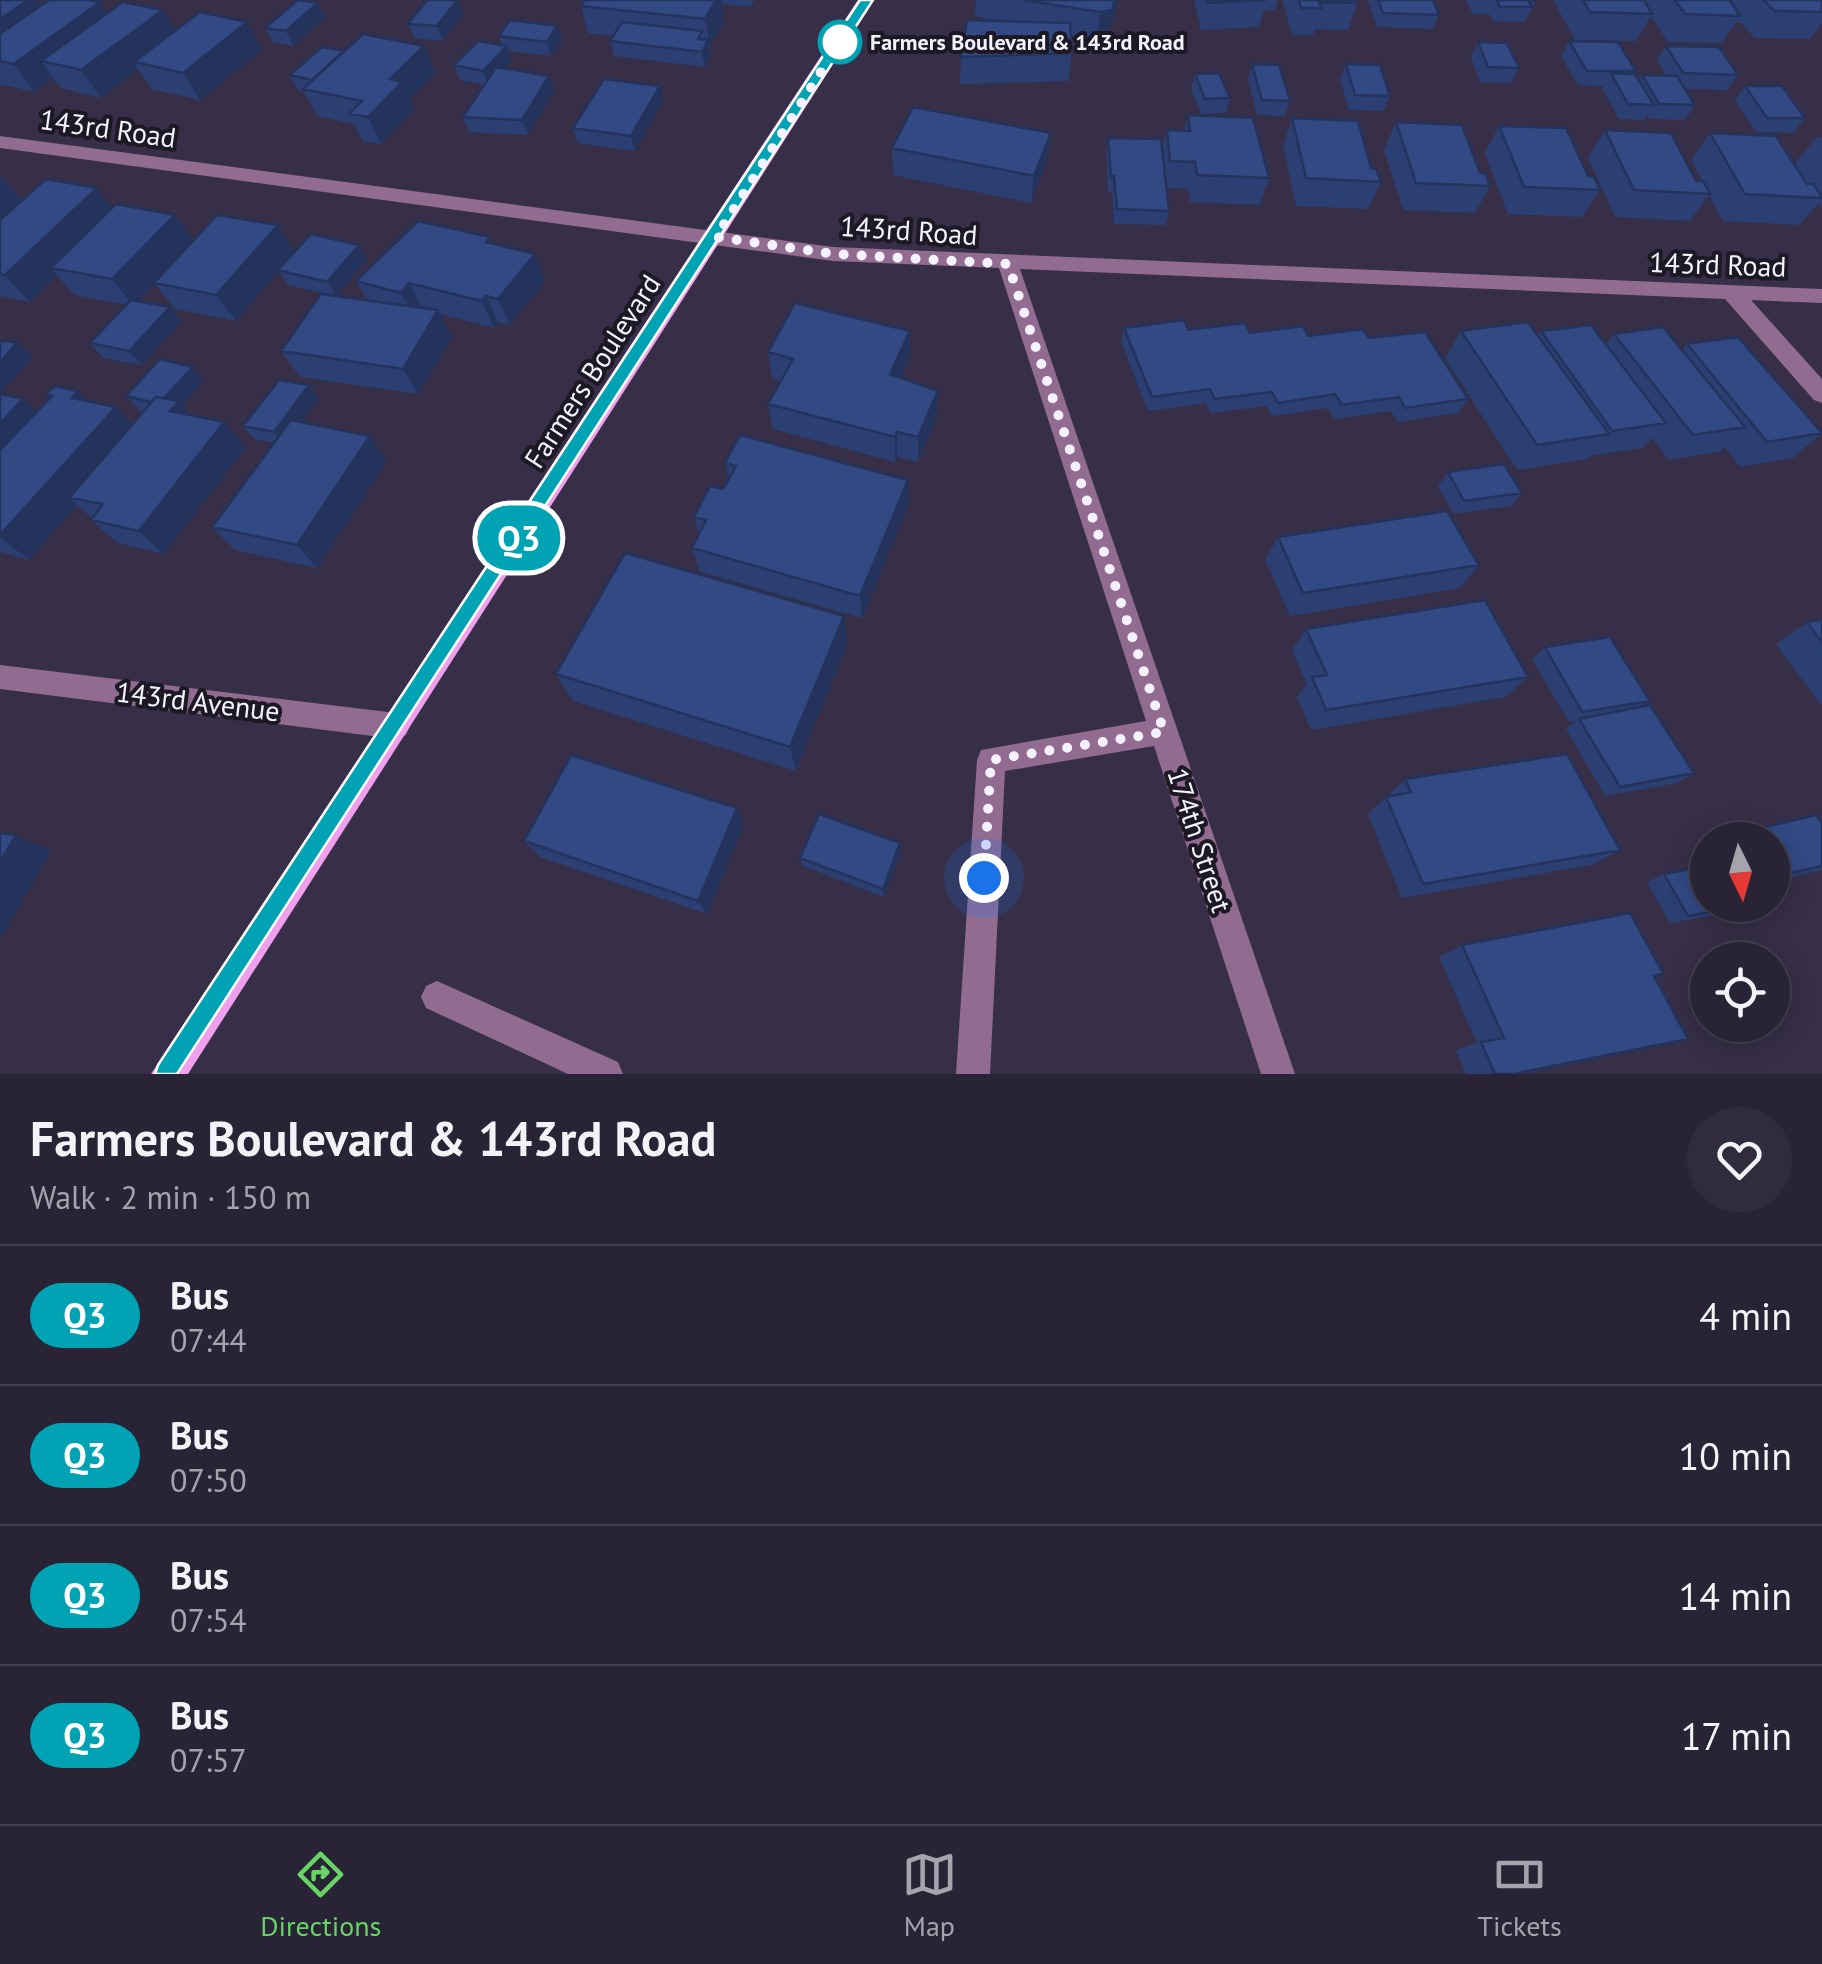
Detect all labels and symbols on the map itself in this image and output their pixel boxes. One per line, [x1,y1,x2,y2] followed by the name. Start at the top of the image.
[819,21,861,63] marker: Farmers Boulevard & 143rd Road
[870,28,1185,56] place label: Farmers Boulevard & 143rd Road
[38,100,178,156] street label: 143rd Road
[839,207,979,253] street label: 143rd Road
[1649,243,1787,285] street label: 143rd Road
[516,267,668,475] street label: Farmers Boulevard
[474,506,564,570] line badge: Q3
[114,673,282,729] street label: 143rd Avenue
[1159,763,1241,917] street label: 174th Street
[1690,822,1790,922] north arrow
[959,853,1009,903] your location

